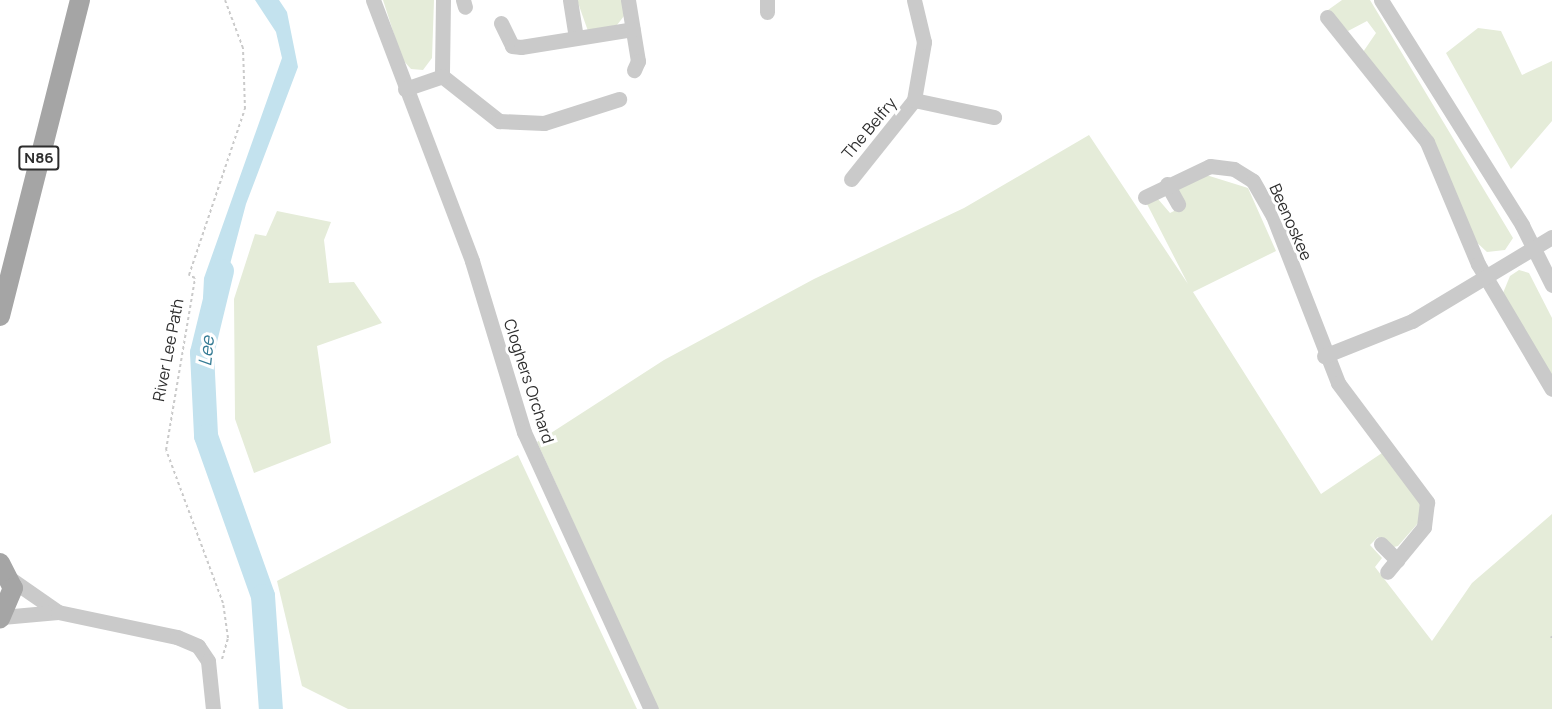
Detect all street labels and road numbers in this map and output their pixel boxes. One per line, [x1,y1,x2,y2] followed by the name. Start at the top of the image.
[838,93,900,163] street label: The Belfry
[18,146,60,170] road number: N86
[1266,181,1316,263] street label: Beenoskee
[149,297,187,403] street label: River Lee Path
[500,316,558,446] street label: Cloghers Orchard

